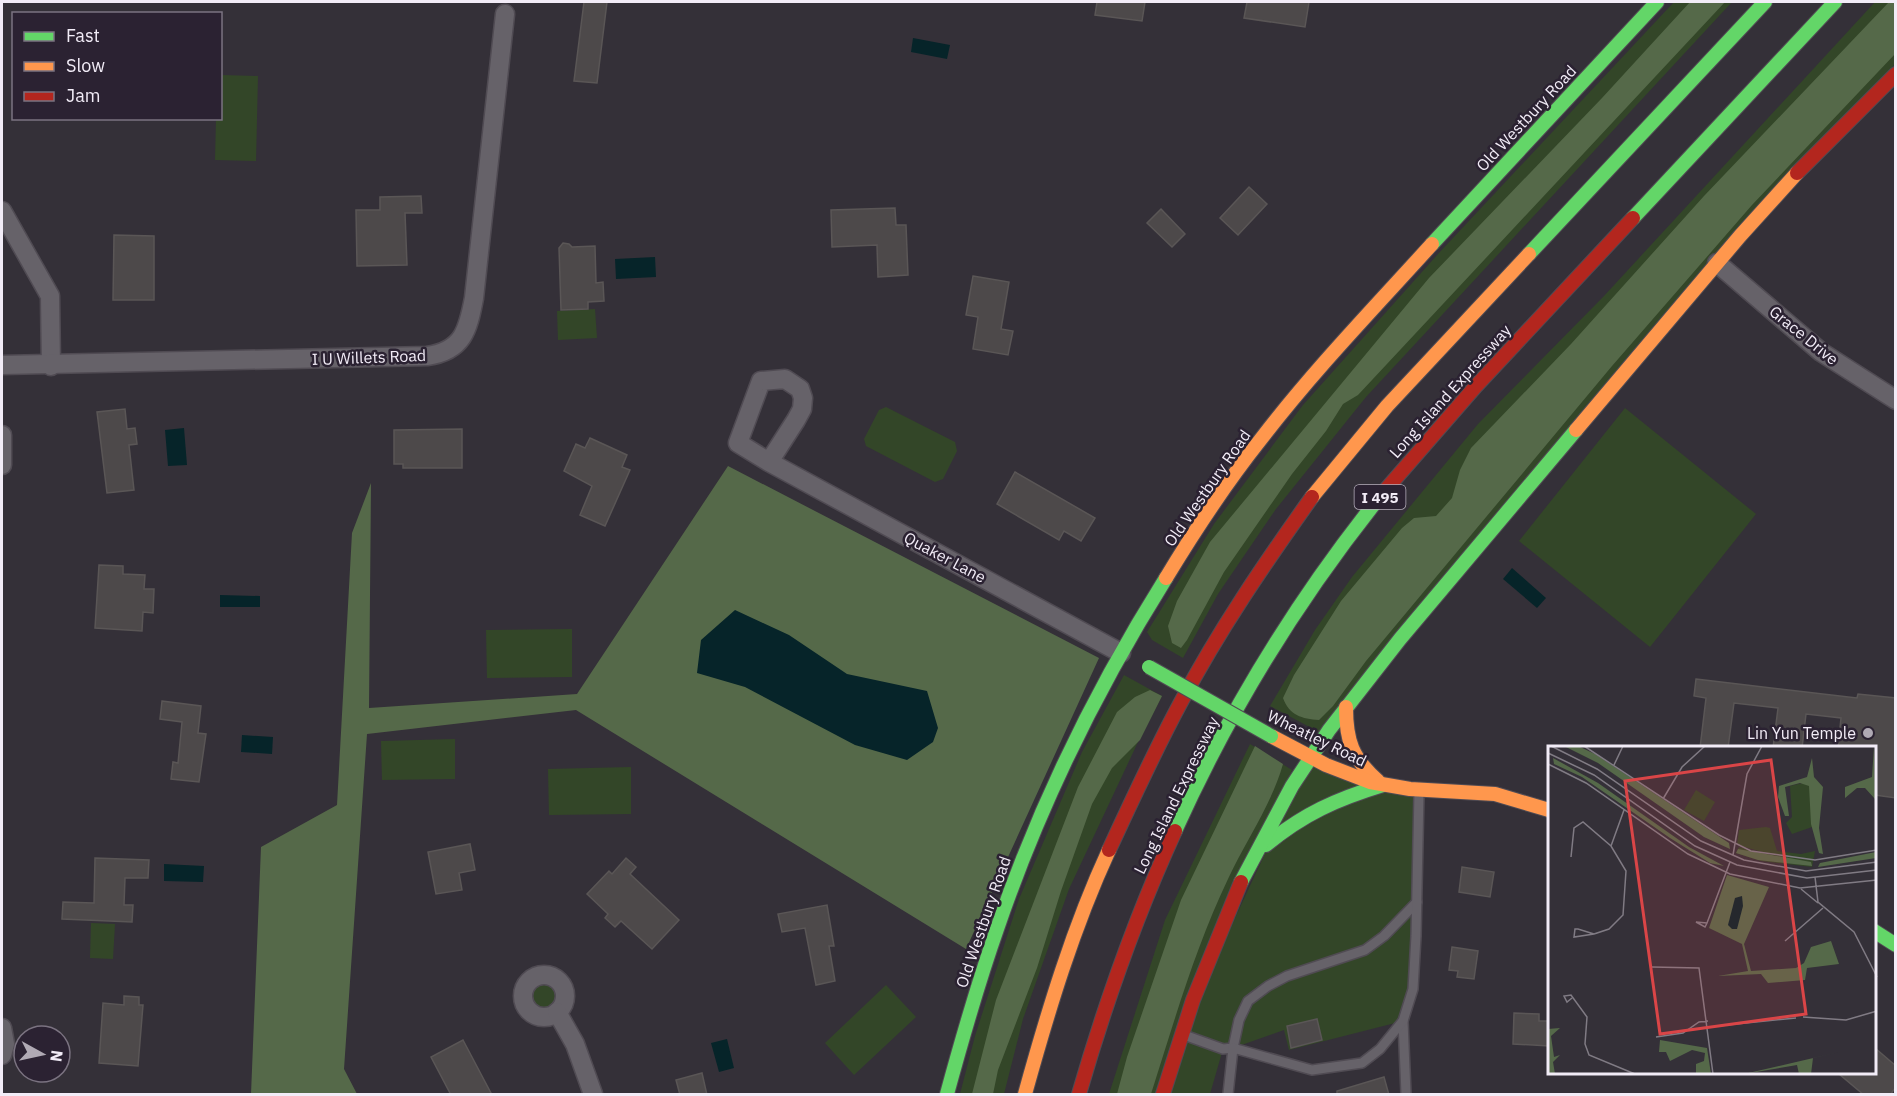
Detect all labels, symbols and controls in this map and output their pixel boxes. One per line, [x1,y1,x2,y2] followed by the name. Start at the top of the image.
[12,12,222,120] legend
[66,24,100,47] text: Fast
[66,54,105,77] text: Slow
[1472,61,1580,175] street label: Old Westbury Road
[66,84,101,107] text: Jam
[1765,301,1843,369] street label: Grace Drive
[1385,320,1515,462] street label: Long Island Expressway
[311,345,427,369] street label: I U Willets Road
[1159,426,1255,550] street label: Old Westbury Road
[1354,485,1406,509] road number: I 495
[901,527,990,587] street label: Quaker Lane
[1264,705,1370,771] street label: Wheatley Road
[1129,713,1223,877] street label: Long Island Expressway
[1747,723,1856,743] place label: Lin Yun Temple
[1861,726,1875,740] marker: Lin Yun Temple
[1548,746,1876,1075] inset map
[951,854,1015,990] street label: Old Westbury Road
[12,1024,72,1084] north arrow
[46,1049,68,1063] text: N

